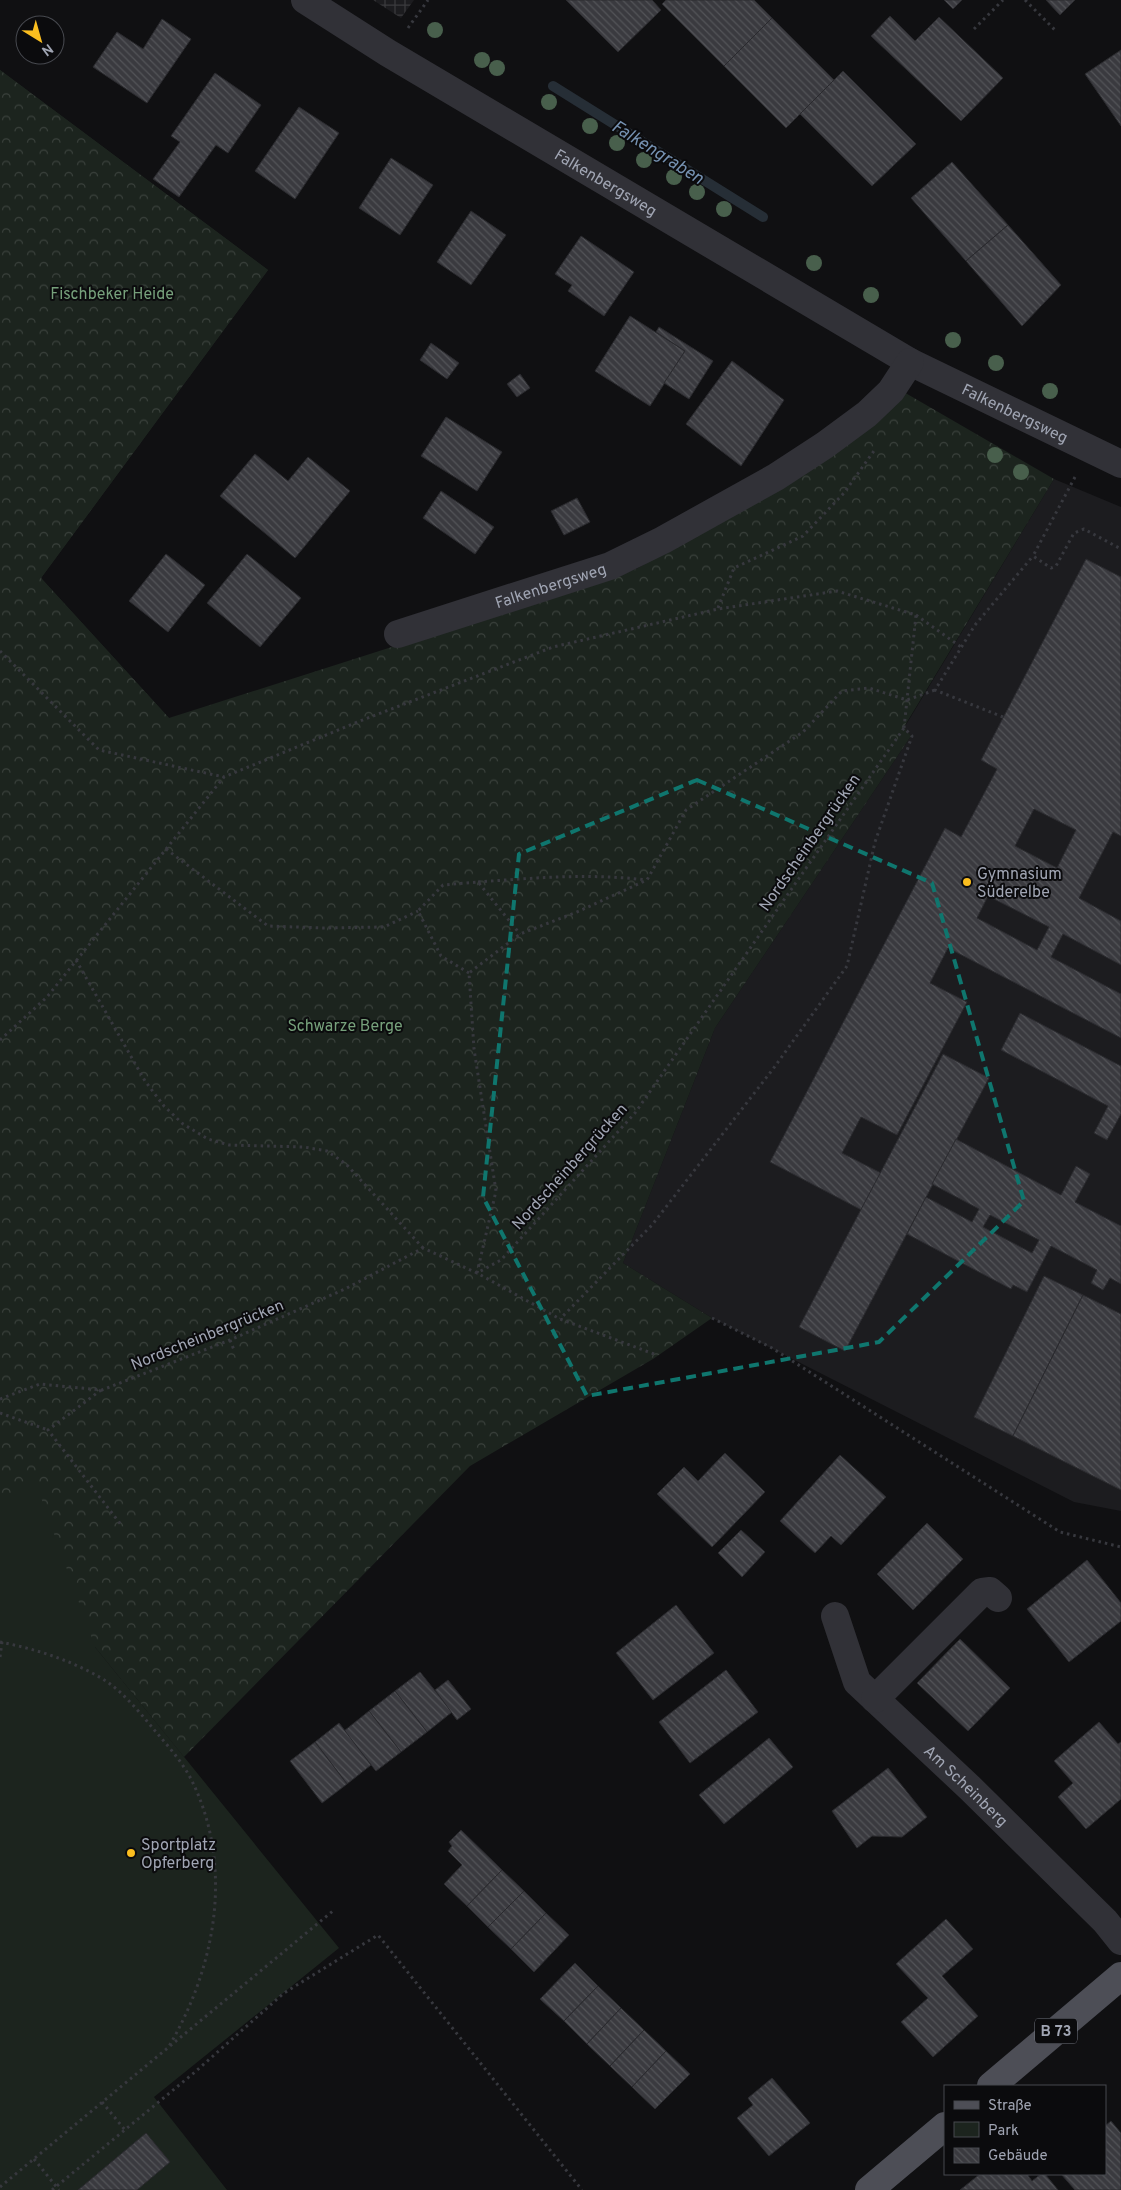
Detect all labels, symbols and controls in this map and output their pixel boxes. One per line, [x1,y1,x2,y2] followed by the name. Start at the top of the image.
[15,15,65,65] north arrow
[38,39,56,59] text: N
[607,116,708,191] water label: Falkengraben
[550,146,660,222] street label: Falkenbergsweg
[50,285,174,305] park label: Fischbeker Heide
[958,381,1071,449] street label: Falkenbergsweg
[493,560,609,614] street label: Falkenbergsweg
[756,771,866,916] street label: Nordscheinbergrücken
[977,865,1062,903] place label: Gymnasium Süderelbe
[961,876,973,888] marker: Gymnasium Süderelbe
[287,1017,403,1037] park label: Schwarze Berge
[508,1100,633,1235] street label: Nordscheinbergrücken
[128,1296,287,1376] street label: Nordscheinbergrücken
[919,1742,1011,1832] street label: Am Scheinberg
[141,1836,216,1874] place label: Sportplatz Opferberg
[125,1847,137,1859] marker: Sportplatz Opferberg
[1035,2018,1077,2044] road number: B 73
[944,2085,1106,2175] legend
[988,2097,1032,2116] text: Straße
[988,2122,1019,2141] text: Park
[988,2147,1048,2166] text: Gebäude

